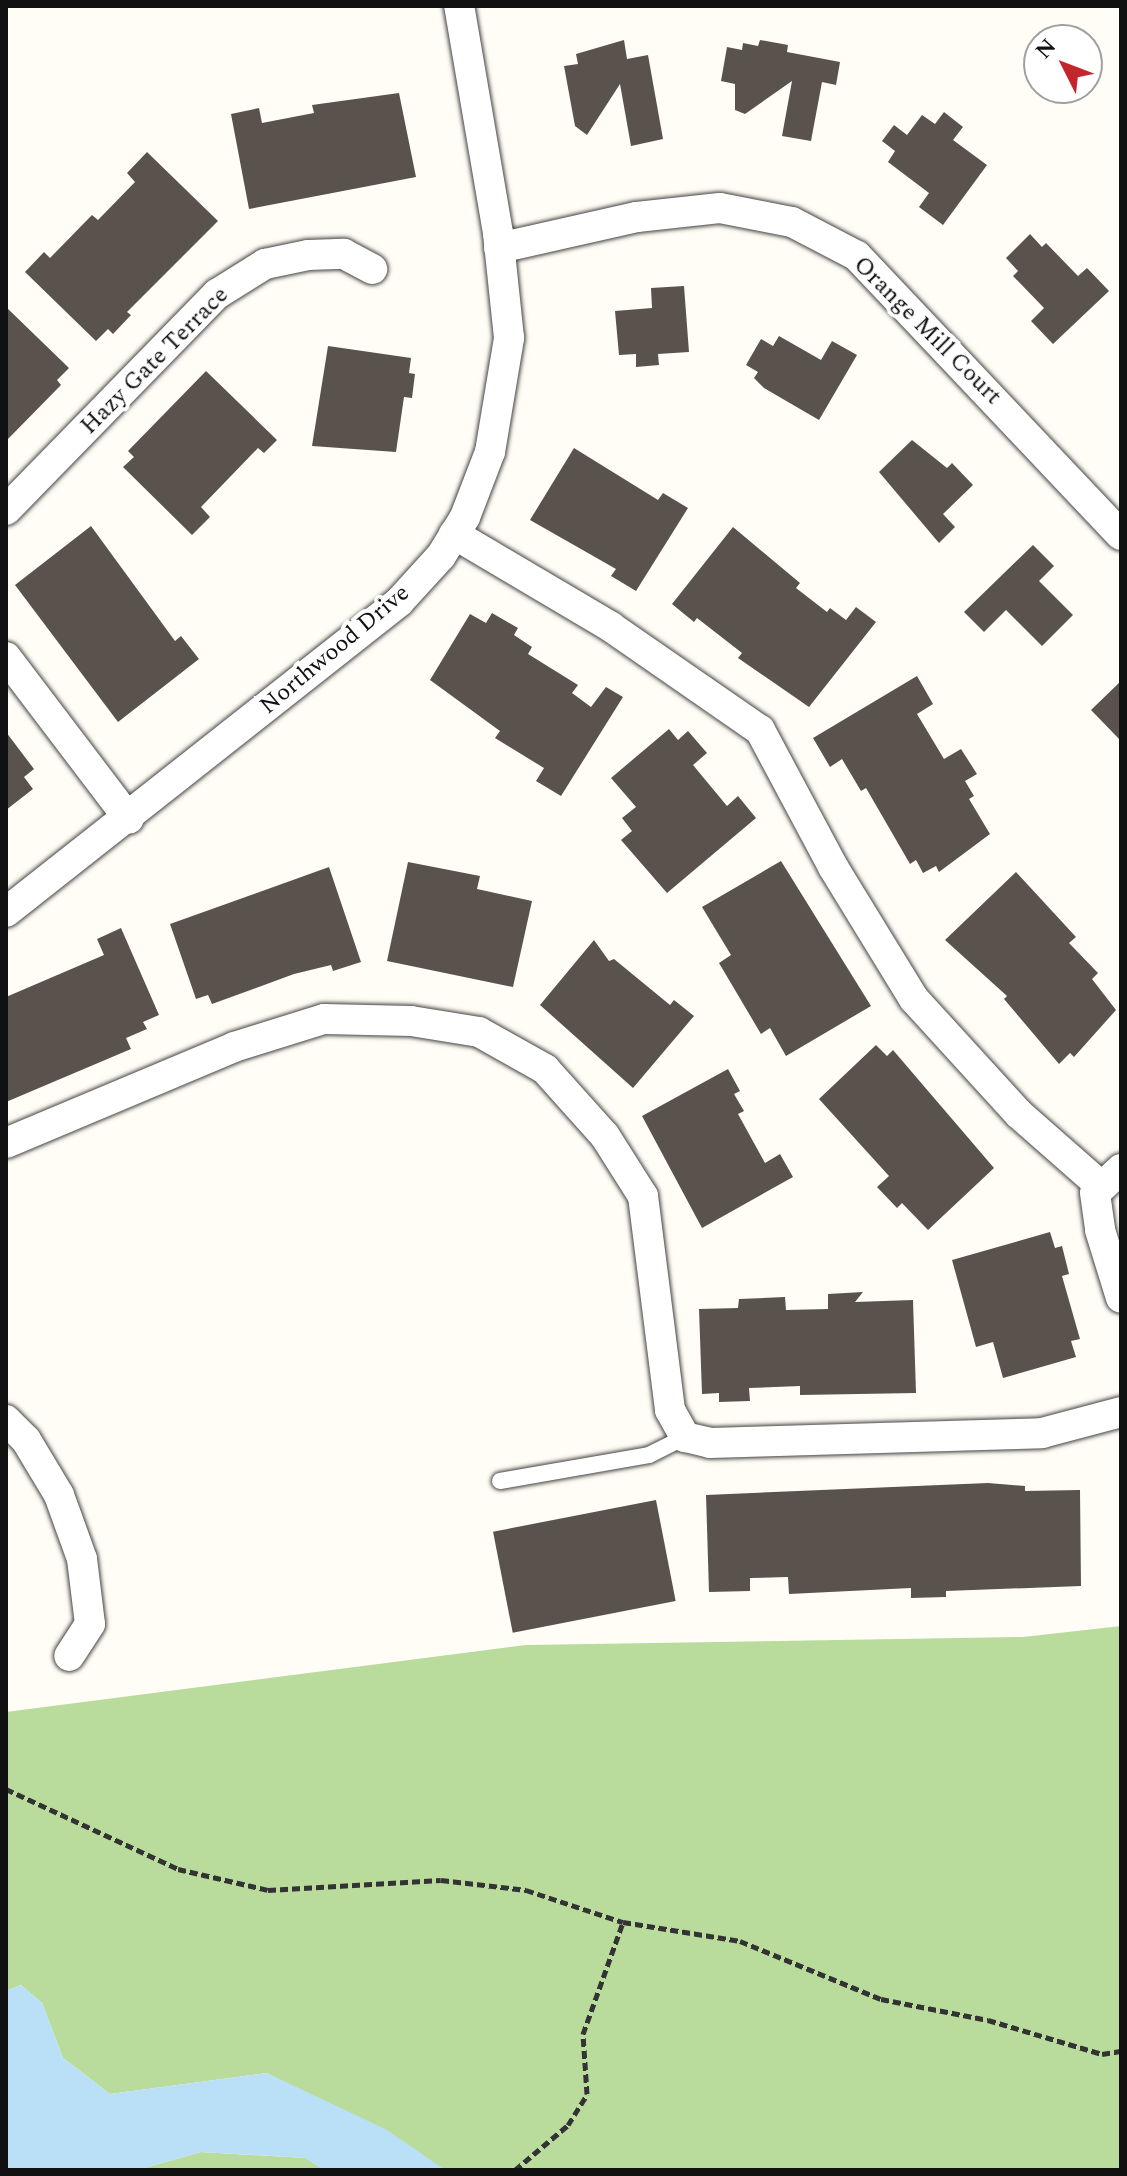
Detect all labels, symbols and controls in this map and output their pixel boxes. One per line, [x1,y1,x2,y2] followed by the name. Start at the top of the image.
[1023,24,1103,104] north arrow
[1028,31,1065,67] text: N
[847,251,1007,411] street label: Orange Mill Court
[75,281,235,441] street label: Hazy Gate Terrace
[254,579,416,721] street label: Northwood Drive

